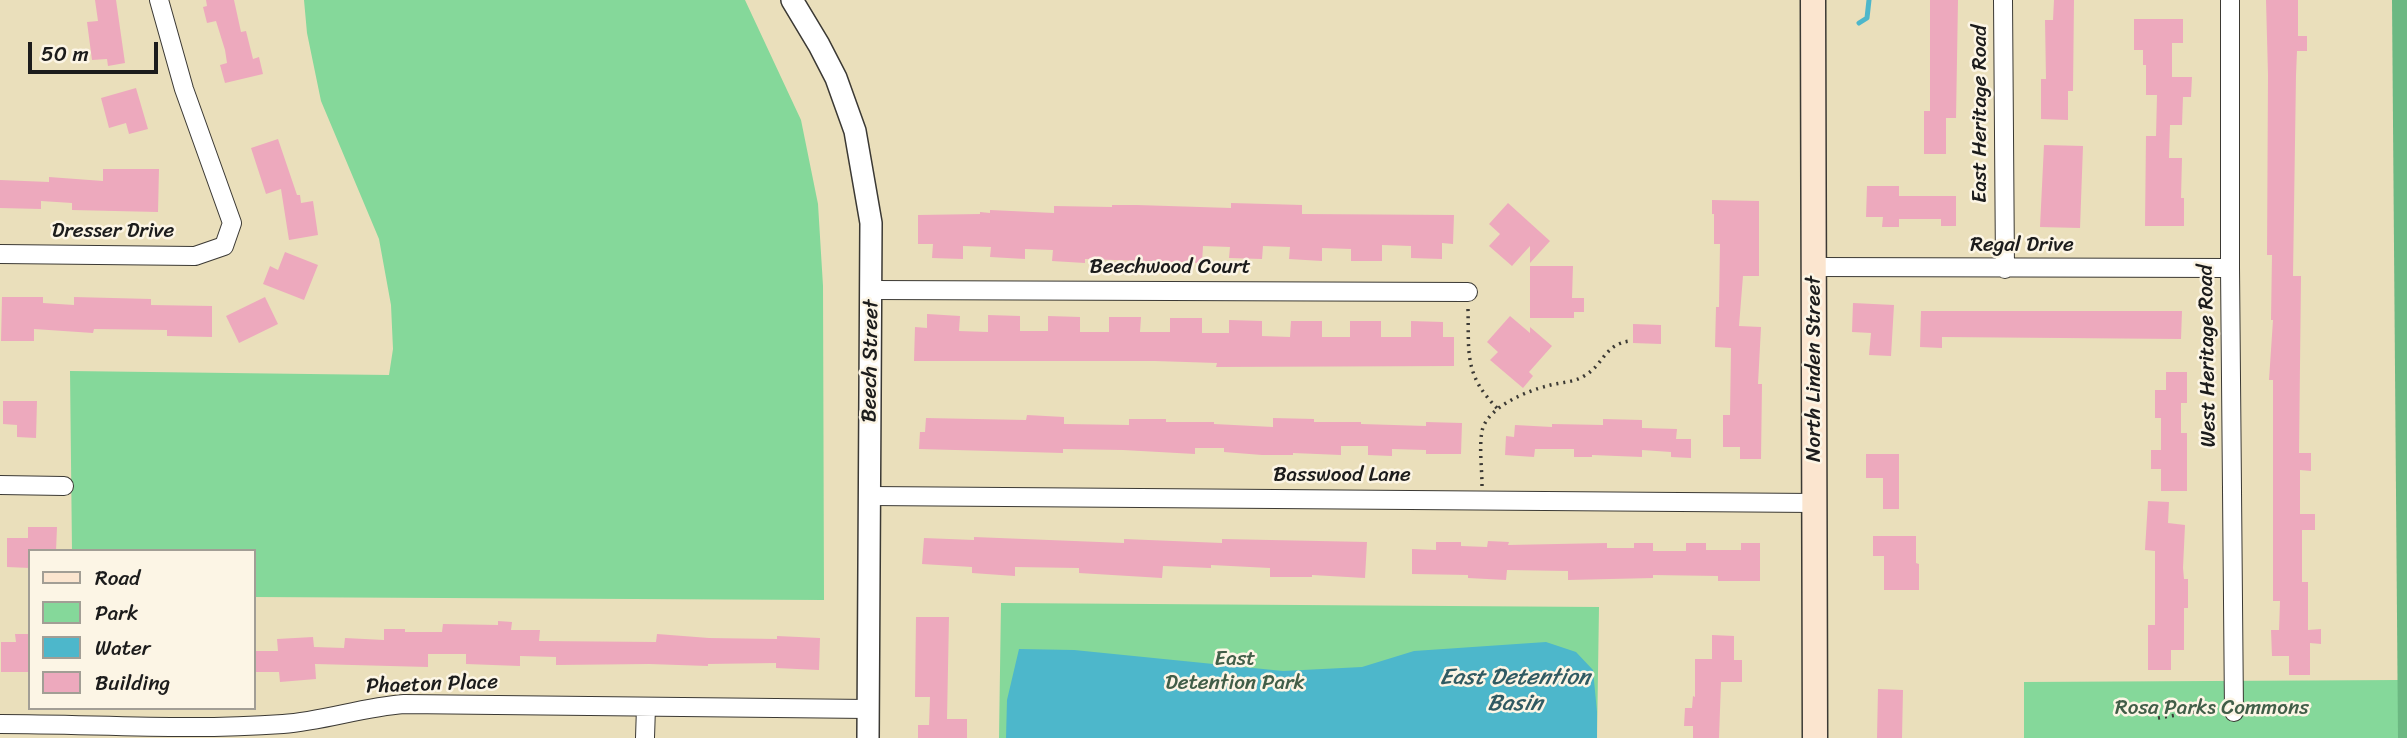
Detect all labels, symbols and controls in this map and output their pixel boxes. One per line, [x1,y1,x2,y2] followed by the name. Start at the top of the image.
[1968,25,1994,203] street label: East Heritage Road
[32,28,161,72] scale bar
[41,35,89,73] text: 50 m
[52,219,174,245] street label: Dresser Drive
[1970,233,2074,259] street label: Regal Drive
[1089,255,1251,281] street label: Beechwood Court
[2194,264,2222,448] street label: West Heritage Road
[1802,276,1828,462] street label: North Linden Street
[857,299,885,423] street label: Beech Street
[1273,463,1411,489] street label: Basswood Lane
[28,549,256,710] legend
[95,559,140,597] text: Road
[95,594,138,632] text: Park
[95,629,150,667] text: Water
[1165,647,1305,697] park label: East Detention Park
[95,664,170,702] text: Building
[1440,664,1590,718] water label: East Detention Basin
[366,670,498,700] street label: Phaeton Place
[2115,696,2309,722] park label: Rosa Parks Commons

